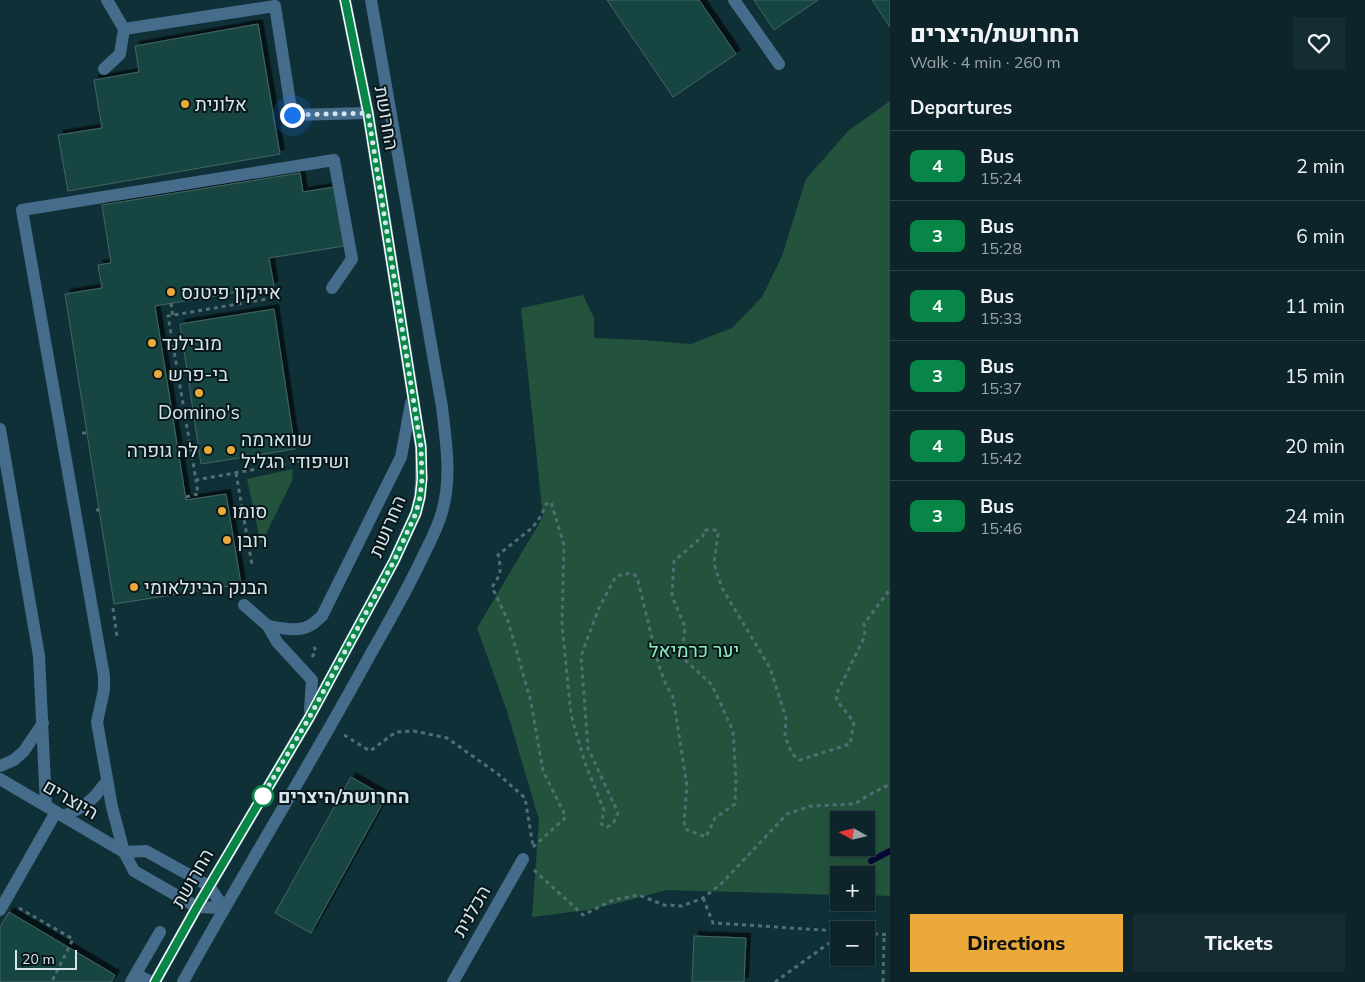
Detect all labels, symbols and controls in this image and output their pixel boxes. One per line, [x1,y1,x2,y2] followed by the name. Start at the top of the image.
[1293,17,1345,69] button: heart
[910,18,1079,48] text: החרושת/היצרים
[910,52,1061,72] text: Walk · 4 min · 260 m
[370,84,404,152] street label: החרושת
[195,92,247,116] place label: אלונית
[910,95,1012,119] text: Departures
[179,98,191,110] marker: אלונית
[280,103,305,128] your location
[980,144,1014,168] text: Bus
[932,154,943,177] text: 4
[1296,154,1345,178] text: 2 min
[980,168,1022,188] text: 15:24
[980,214,1014,238] text: Bus
[932,224,943,247] text: 3
[1296,224,1345,248] text: 6 min
[980,238,1022,258] text: 15:28
[181,280,281,304] place label: אייקון פיטנס
[980,284,1014,308] text: Bus
[165,286,177,298] marker: אייקון פיטנס
[932,294,943,317] text: 4
[1285,294,1345,318] text: 11 min
[980,308,1022,328] text: 15:33
[162,331,222,355] place label: מובילנד
[146,337,158,349] marker: מובילנד
[980,354,1014,378] text: Bus
[168,362,228,386] place label: בי-פרש
[932,364,943,387] text: 3
[1285,364,1345,388] text: 15 min
[152,368,164,380] marker: בי-פרש
[980,378,1022,398] text: 15:37
[193,387,205,399] marker: Domino's
[158,400,240,424] place label: Domino's
[980,424,1014,448] text: Bus
[241,427,349,473] place label: שווארמה ושיפודי הגליל
[932,434,943,457] text: 4
[1285,434,1345,458] text: 20 min
[127,438,198,462] place label: לה גופרה
[202,444,214,456] marker: לה גופרה
[225,444,237,456] marker: שווארמה ושיפודי הגליל
[980,448,1022,468] text: 15:42
[363,492,411,560] street label: החרושת
[980,494,1014,518] text: Bus
[232,499,267,523] place label: סומו
[932,504,943,527] text: 3
[1285,504,1345,528] text: 24 min
[216,505,228,517] marker: סומו
[980,518,1022,538] text: 15:46
[237,528,267,552] place label: רובן
[221,534,233,546] marker: רובן
[144,575,268,599] place label: הבנק הבינלאומי
[128,581,140,593] marker: הבנק הבינלאומי
[649,638,739,662] park label: יער כרמיאל
[39,774,103,824] street label: היוצרים
[278,784,410,808] place label: החרושת/היצרים
[252,785,274,807] marker: החרושת/היצרים
[830,811,875,856] north arrow
[830,811,875,966] map controls
[165,844,219,912] street label: החרושת
[830,866,875,911] button: +
[447,881,495,941] street label: הכלנית
[910,914,1123,972] button: Directions
[1133,914,1345,972] button: Tickets
[830,921,875,966] button: −
[15,947,78,970] scale bar
[22,950,55,968] text: 20 m

